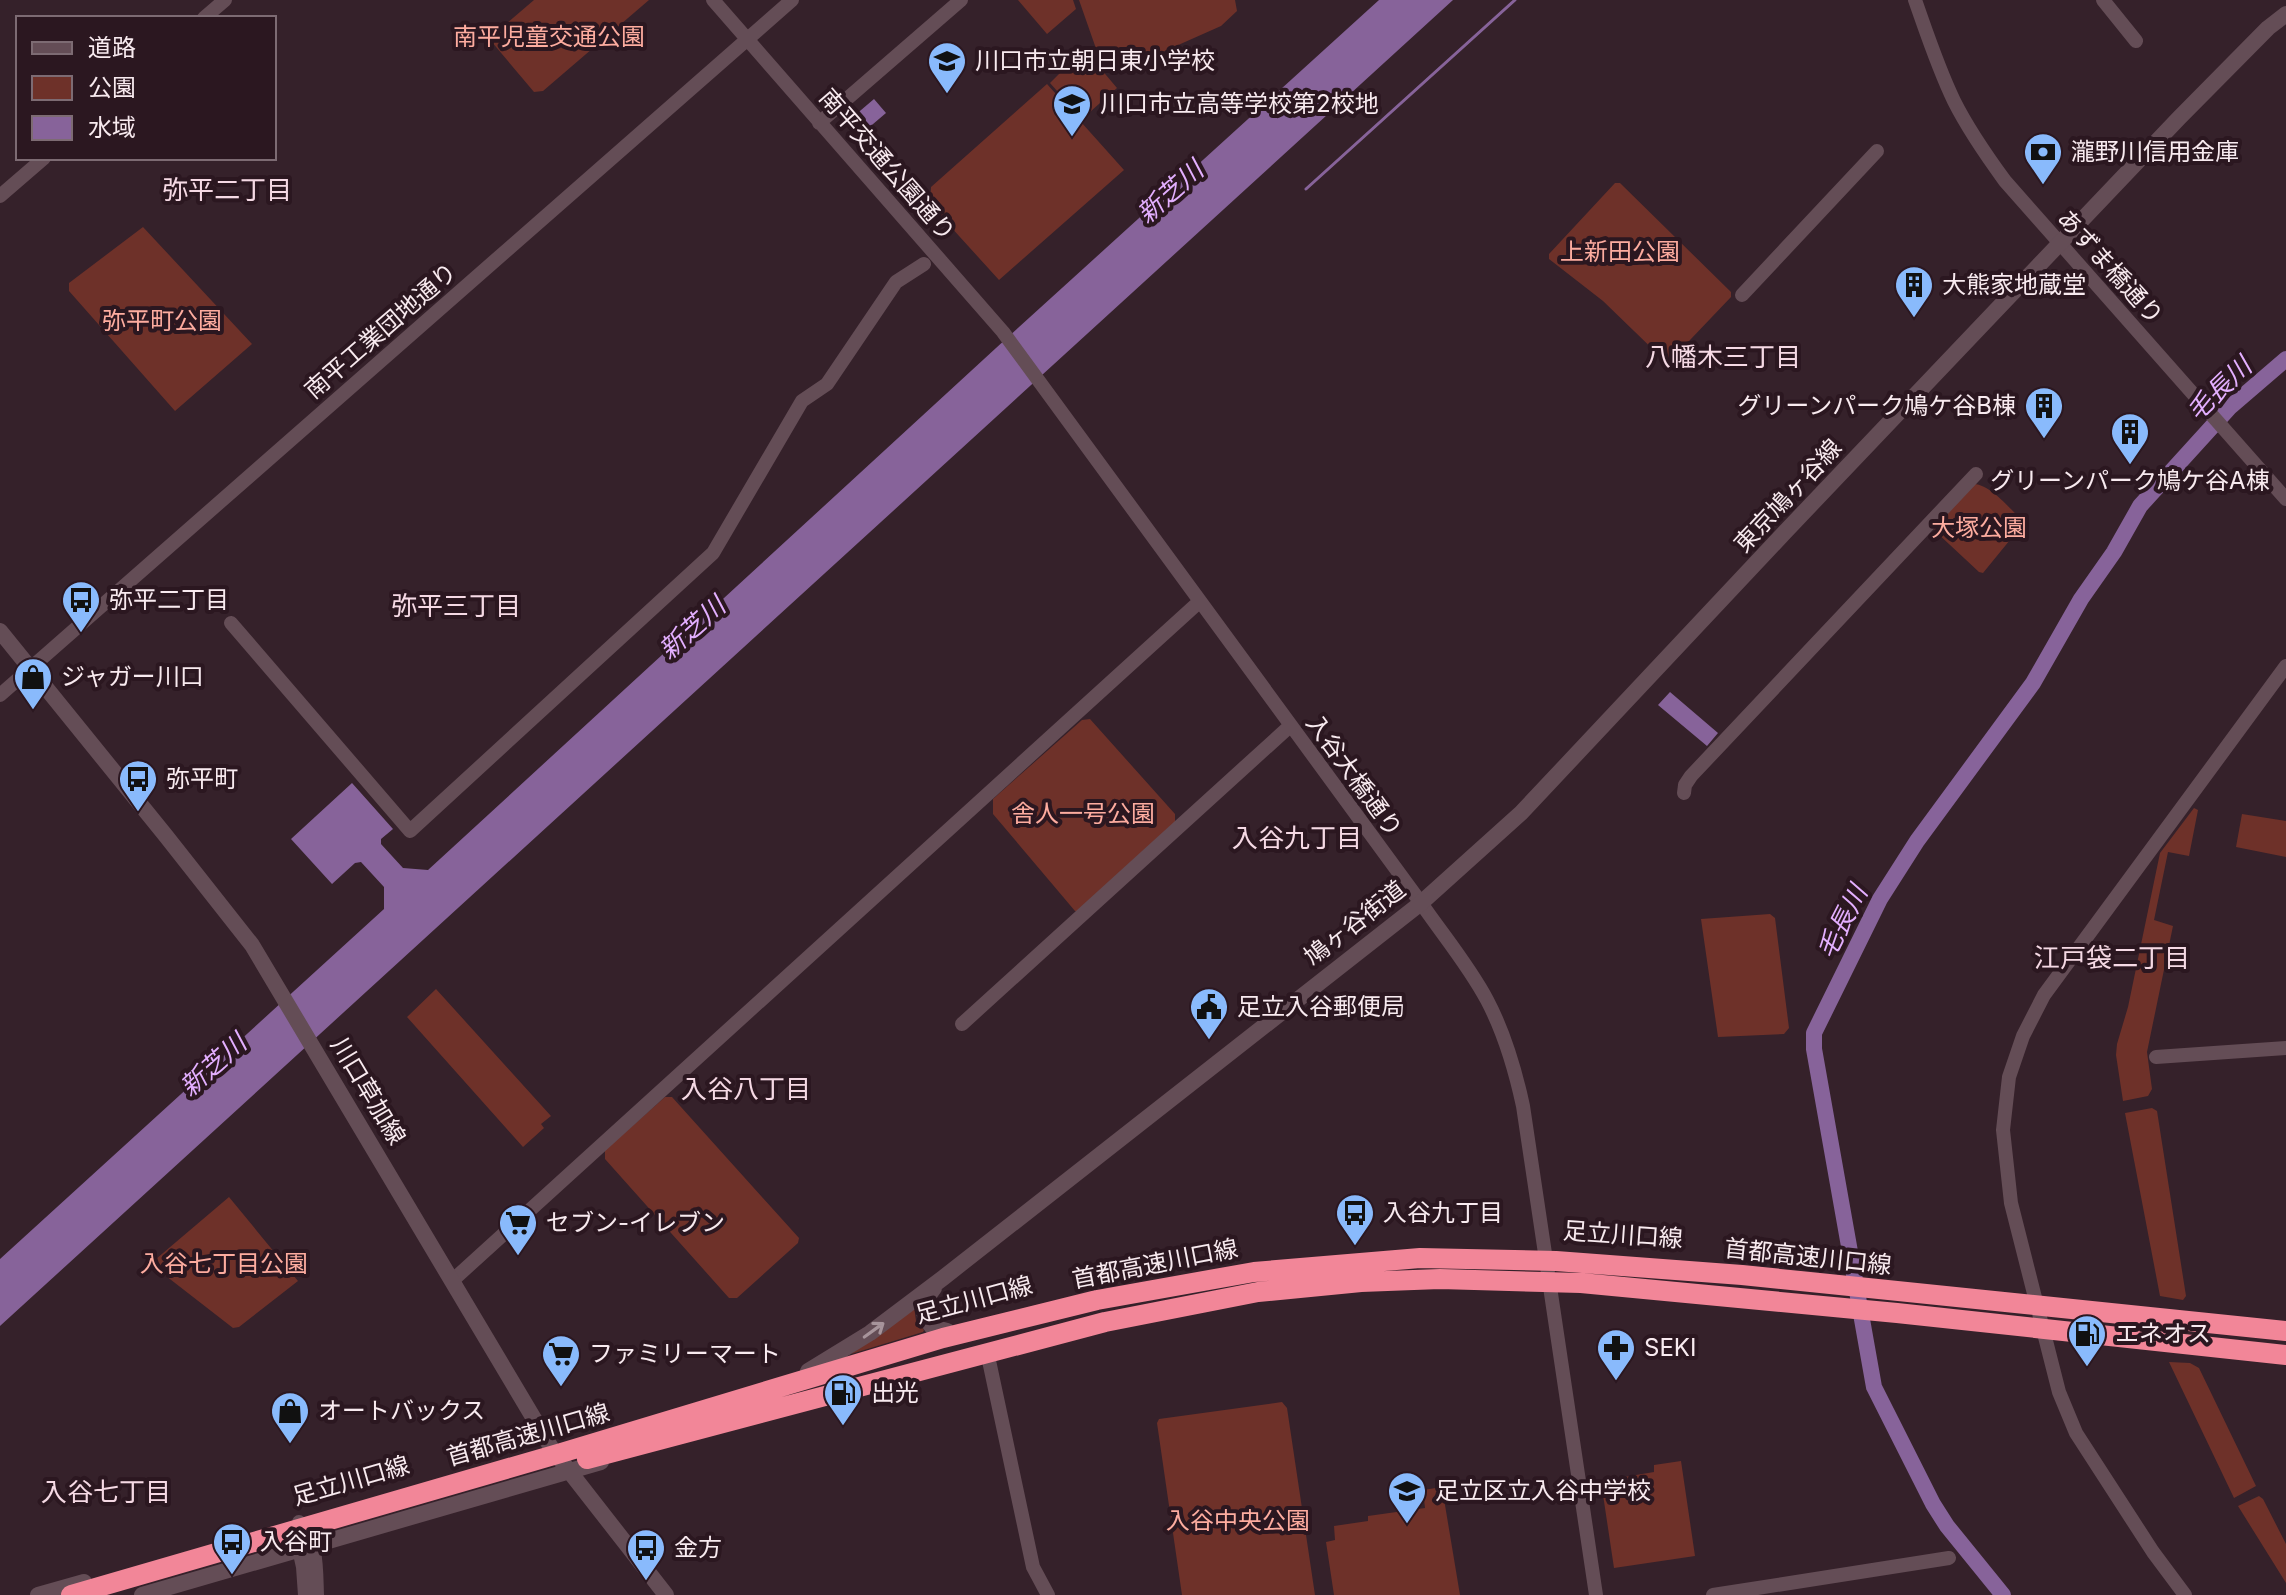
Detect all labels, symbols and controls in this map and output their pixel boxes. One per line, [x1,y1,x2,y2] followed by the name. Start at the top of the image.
[16,16,276,160] legend
[453,22,645,51] park label: 南平児童交通公園
[88,33,136,62] text: 道路
[926,40,968,95] school or university icon: 川口市立朝日東小学校
[975,46,1215,75] place label: 川口市立朝日東小学校
[88,73,136,102] text: 公園
[813,83,961,247] street label: 南平交通公園通り
[1051,83,1093,138] school or university icon: 川口市立高等学校第2校地
[1100,89,1379,118] place label: 川口市立高等学校第2校地
[88,113,136,142] text: 水域
[2022,131,2064,186] bank icon: 瀧野川信用金庫
[2071,137,2239,166] place label: 瀧野川信用金庫
[1130,152,1211,229] water label: 新芝川
[162,174,292,205] district label: 弥平二丁目
[2051,203,2169,330] street label: あずま橋通り
[1560,237,1680,266] park label: 上新田公園
[299,257,463,405] street label: 南平工業団地通り
[1893,264,1935,319] building icon: 大熊家地蔵堂
[1942,270,2086,299] place label: 大熊家地蔵堂
[102,306,222,335] park label: 弥平町公園
[1645,341,1801,372] district label: 八幡木三丁目
[2180,348,2260,427] water label: 毛長川
[2023,385,2065,440] building icon: グリーンパーク鳩ケ谷B棟
[1737,391,2016,420] place label: グリーンパーク鳩ケ谷B棟
[2109,411,2151,466] building icon: グリーンパーク鳩ケ谷A棟
[1728,433,1847,558] street label: 東京鳩ヶ谷線
[1990,466,2270,495] place label: グリーンパーク鳩ケ谷A棟
[1931,513,2027,542] park label: 大塚公園
[60,579,102,634] bus stop icon: 弥平二丁目
[109,585,229,614] place label: 弥平二丁目
[652,588,733,665] water label: 新芝川
[391,590,521,621] district label: 弥平三丁目
[12,656,54,711] shop icon: ジャガー川口
[61,662,204,691] place label: ジャガー川口
[1300,709,1408,842] street label: 入谷大橋通り
[117,758,159,813] bus stop icon: 弥平町
[166,764,238,793] place label: 弥平町
[1011,799,1155,828] park label: 舎人一号公園
[1232,822,1362,853] district label: 入谷九丁目
[1298,874,1411,971] street label: 鳩ヶ谷街道
[1810,877,1874,964] water label: 毛長川
[2034,942,2190,973] district label: 江戸袋二丁目
[1188,986,1230,1041] public building icon: 足立入谷郵便局
[1237,992,1405,1021] place label: 足立入谷郵便局
[173,1025,254,1102] water label: 新芝川
[325,1032,412,1150] street label: 川口草加線
[681,1073,811,1104] district label: 入谷八丁目
[1334,1192,1376,1247] bus stop icon: 入谷九丁目
[1383,1198,1503,1227] place label: 入谷九丁目
[497,1202,539,1257] supermarket icon: セブン-イレブン
[546,1208,725,1237] place label: セブン-イレブン
[1562,1216,1684,1253] street label: 足立川口線
[1070,1233,1240,1294] street label: 首都高速川口線
[1723,1233,1893,1280] street label: 首都高速川口線
[140,1249,308,1278] park label: 入谷七丁目公園
[912,1270,1036,1329] street label: 足立川口線
[2066,1313,2108,1368] fuel station icon: エネオス
[2115,1319,2211,1348] place label: エネオス
[863,1321,884,1338] one-way arrow
[1595,1327,1637,1382] pharmacy icon: SEKI
[540,1333,582,1388] supermarket icon: ファミリーマート
[1644,1333,1696,1362] place label: SEKI
[589,1339,781,1368] place label: ファミリーマート
[822,1372,864,1427] fuel station icon: 出光
[871,1378,919,1407] place label: 出光
[269,1390,311,1445] shop icon: オートバックス
[318,1396,485,1425] place label: オートバックス
[443,1397,613,1472] street label: 首都高速川口線
[289,1450,413,1511] street label: 足立川口線
[1386,1470,1428,1525] school or university icon: 足立区立入谷中学校
[41,1476,171,1507] district label: 入谷七丁目
[1435,1476,1651,1505] place label: 足立区立入谷中学校
[1166,1506,1310,1535] park label: 入谷中央公園
[211,1521,253,1576] bus stop icon: 入谷町
[260,1527,332,1556] place label: 入谷町
[625,1527,667,1582] bus stop icon: 金方
[674,1533,722,1562] place label: 金方

